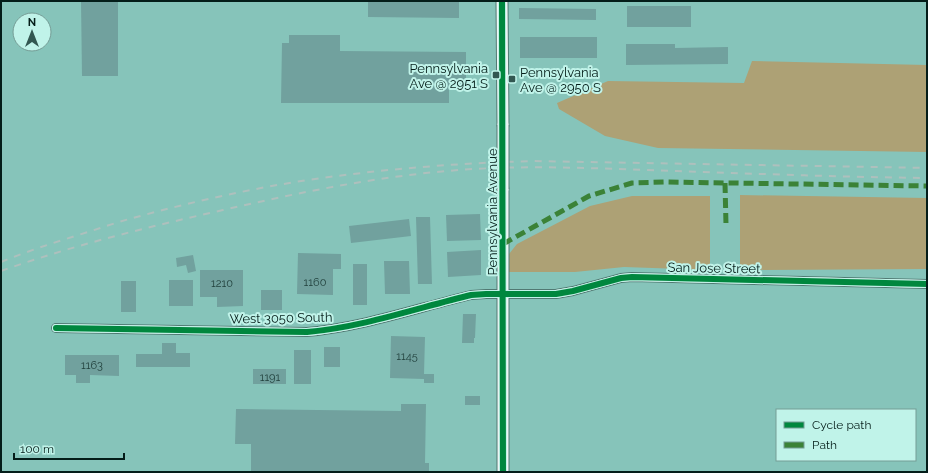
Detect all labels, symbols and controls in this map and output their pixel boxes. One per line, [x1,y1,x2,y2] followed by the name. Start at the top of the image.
[12,12,52,52] north arrow
[28,16,36,29] text: N
[409,61,488,91] place label: Pennsylvania Ave @ 2951 S
[520,65,601,95] place label: Pennsylvania Ave @ 2950 S
[491,70,501,80] marker: Pennsylvania Ave @ 2951 S
[507,74,517,84] marker: Pennsylvania Ave @ 2950 S
[485,148,500,276] street label: Pennsylvania Avenue
[668,260,761,276] street label: San Jose Street
[304,276,327,289] house number: 1160
[211,277,233,290] house number: 1210
[229,310,333,326] street label: West 3050 South
[396,350,418,363] house number: 1145
[81,359,103,372] house number: 1163
[260,371,281,384] house number: 1191
[776,409,916,461] legend
[812,418,871,432] text: Cycle path
[14,435,124,461] scale bar
[812,438,837,452] text: Path
[20,442,54,456] text: 100 m

